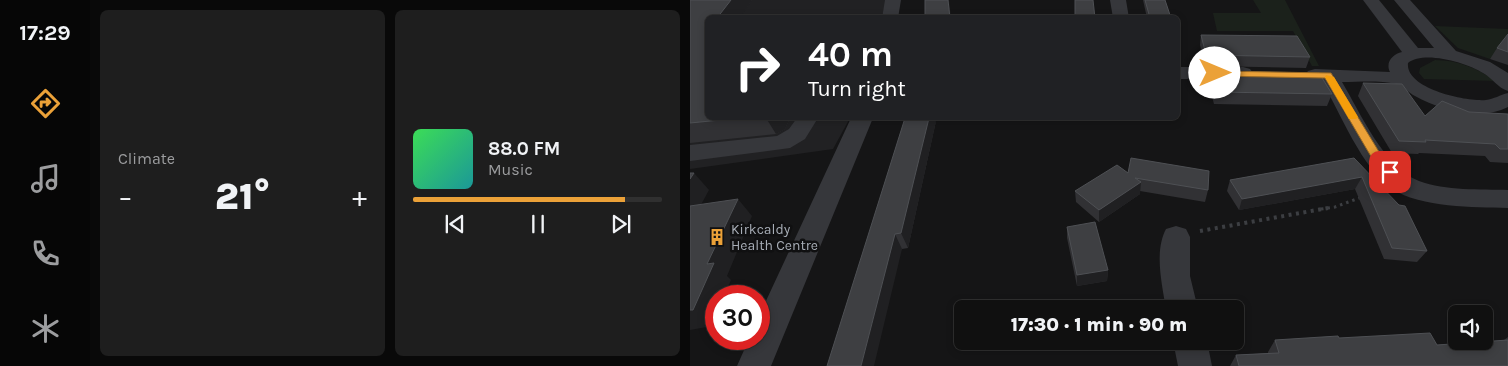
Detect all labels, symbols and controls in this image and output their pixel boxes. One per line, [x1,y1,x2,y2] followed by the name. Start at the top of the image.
[19,20,71,46] text: 17:29
[808,34,893,75] text: 40 m
[725,35,790,100] icon: right
[1188,46,1240,98] position arrow
[808,76,906,102] text: Turn right
[28,86,63,121] icon: directions
[488,138,560,160] text: 88.0 FM
[118,149,175,168] text: Climate
[1369,151,1411,193] pin
[1376,158,1404,186] icon: arrive
[488,160,533,179] text: Music
[28,161,63,196] icon: music
[215,174,270,219] text: 21°
[118,180,133,213] text: −
[352,180,367,213] text: +
[441,210,469,238] icon: previous
[524,210,552,238] icon: pause
[607,210,635,238] icon: next
[731,221,818,254] place label: Kirkcaldy Health Centre
[707,227,727,247] building icon: Kirkcaldy Health Centre
[28,236,63,271] icon: phone
[705,285,770,350] speed limit sign: 30
[1448,305,1493,350] map controls
[1448,305,1493,350] button: sound
[28,311,63,346] icon: climate
[1011,314,1187,336] text: 17:30 · 1 min · 90 m

